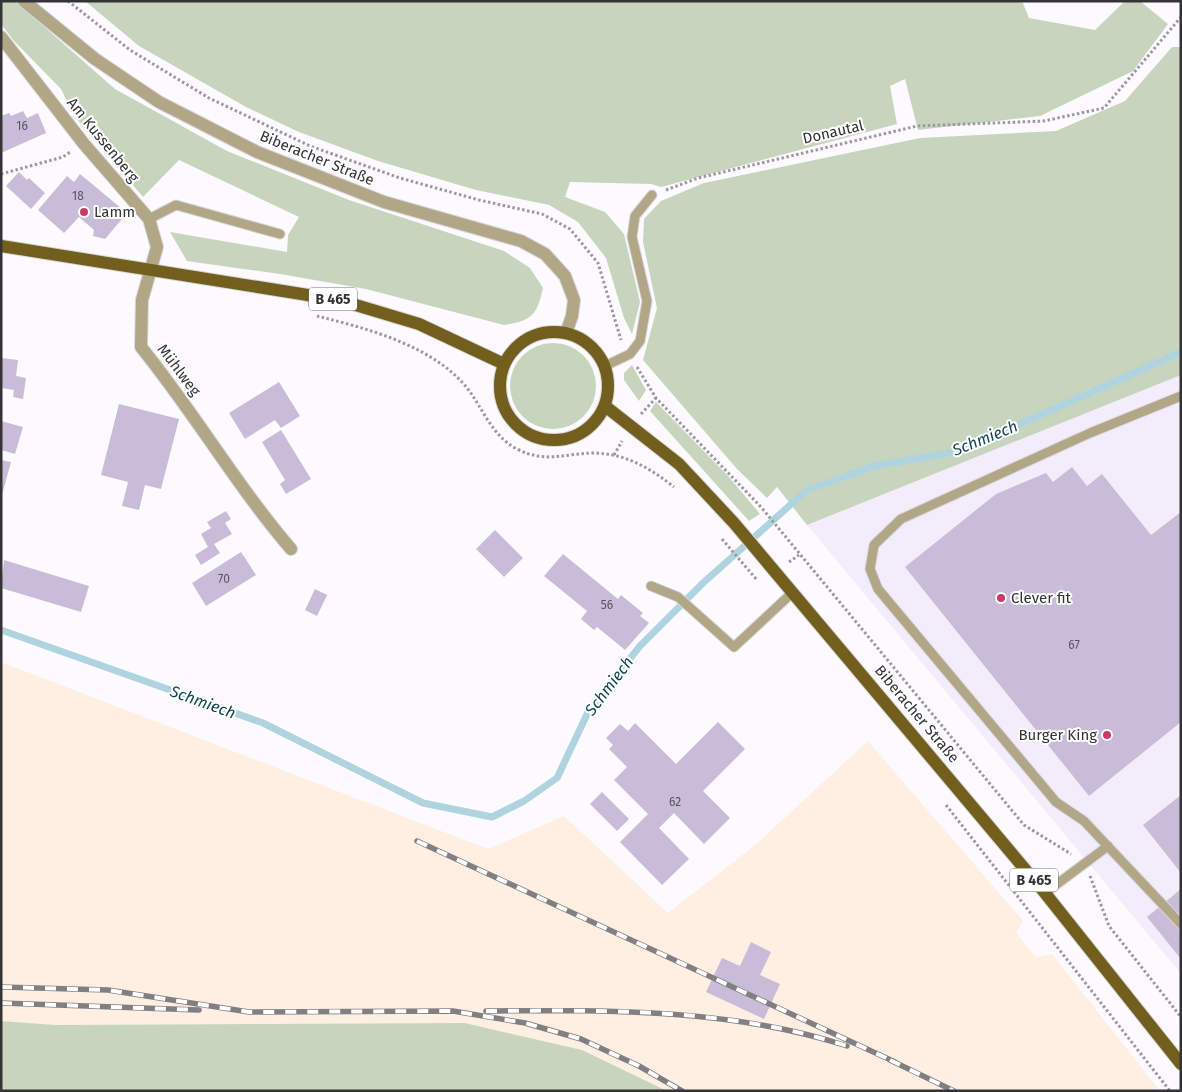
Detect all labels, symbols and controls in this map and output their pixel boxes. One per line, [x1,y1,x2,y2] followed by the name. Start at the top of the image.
[63,94,143,186] street label: Am Kussenberg
[801,116,866,148] street label: Donautal
[16,119,28,133] house number: 16
[257,127,377,189] street label: Biberacher Straße
[72,189,84,203] house number: 18
[94,203,135,221] place label: Lamm
[78,206,90,218] marker: Lamm
[309,288,357,310] road number: B 465
[154,340,204,400] street label: Mühlweg
[949,416,1020,460] water label: Schmiech
[218,572,230,586] house number: 70
[1011,589,1072,607] place label: Clever fit
[995,592,1007,604] marker: Clever fit
[601,598,613,612] house number: 56
[1068,638,1080,652] house number: 67
[580,653,637,720] water label: Schmiech
[871,662,963,766] street label: Biberacher Straße
[167,681,238,723] water label: Schmiech
[1018,726,1097,744] place label: Burger King
[1101,729,1113,741] marker: Burger King
[669,795,681,809] house number: 62
[1010,868,1058,892] road number: B 465

